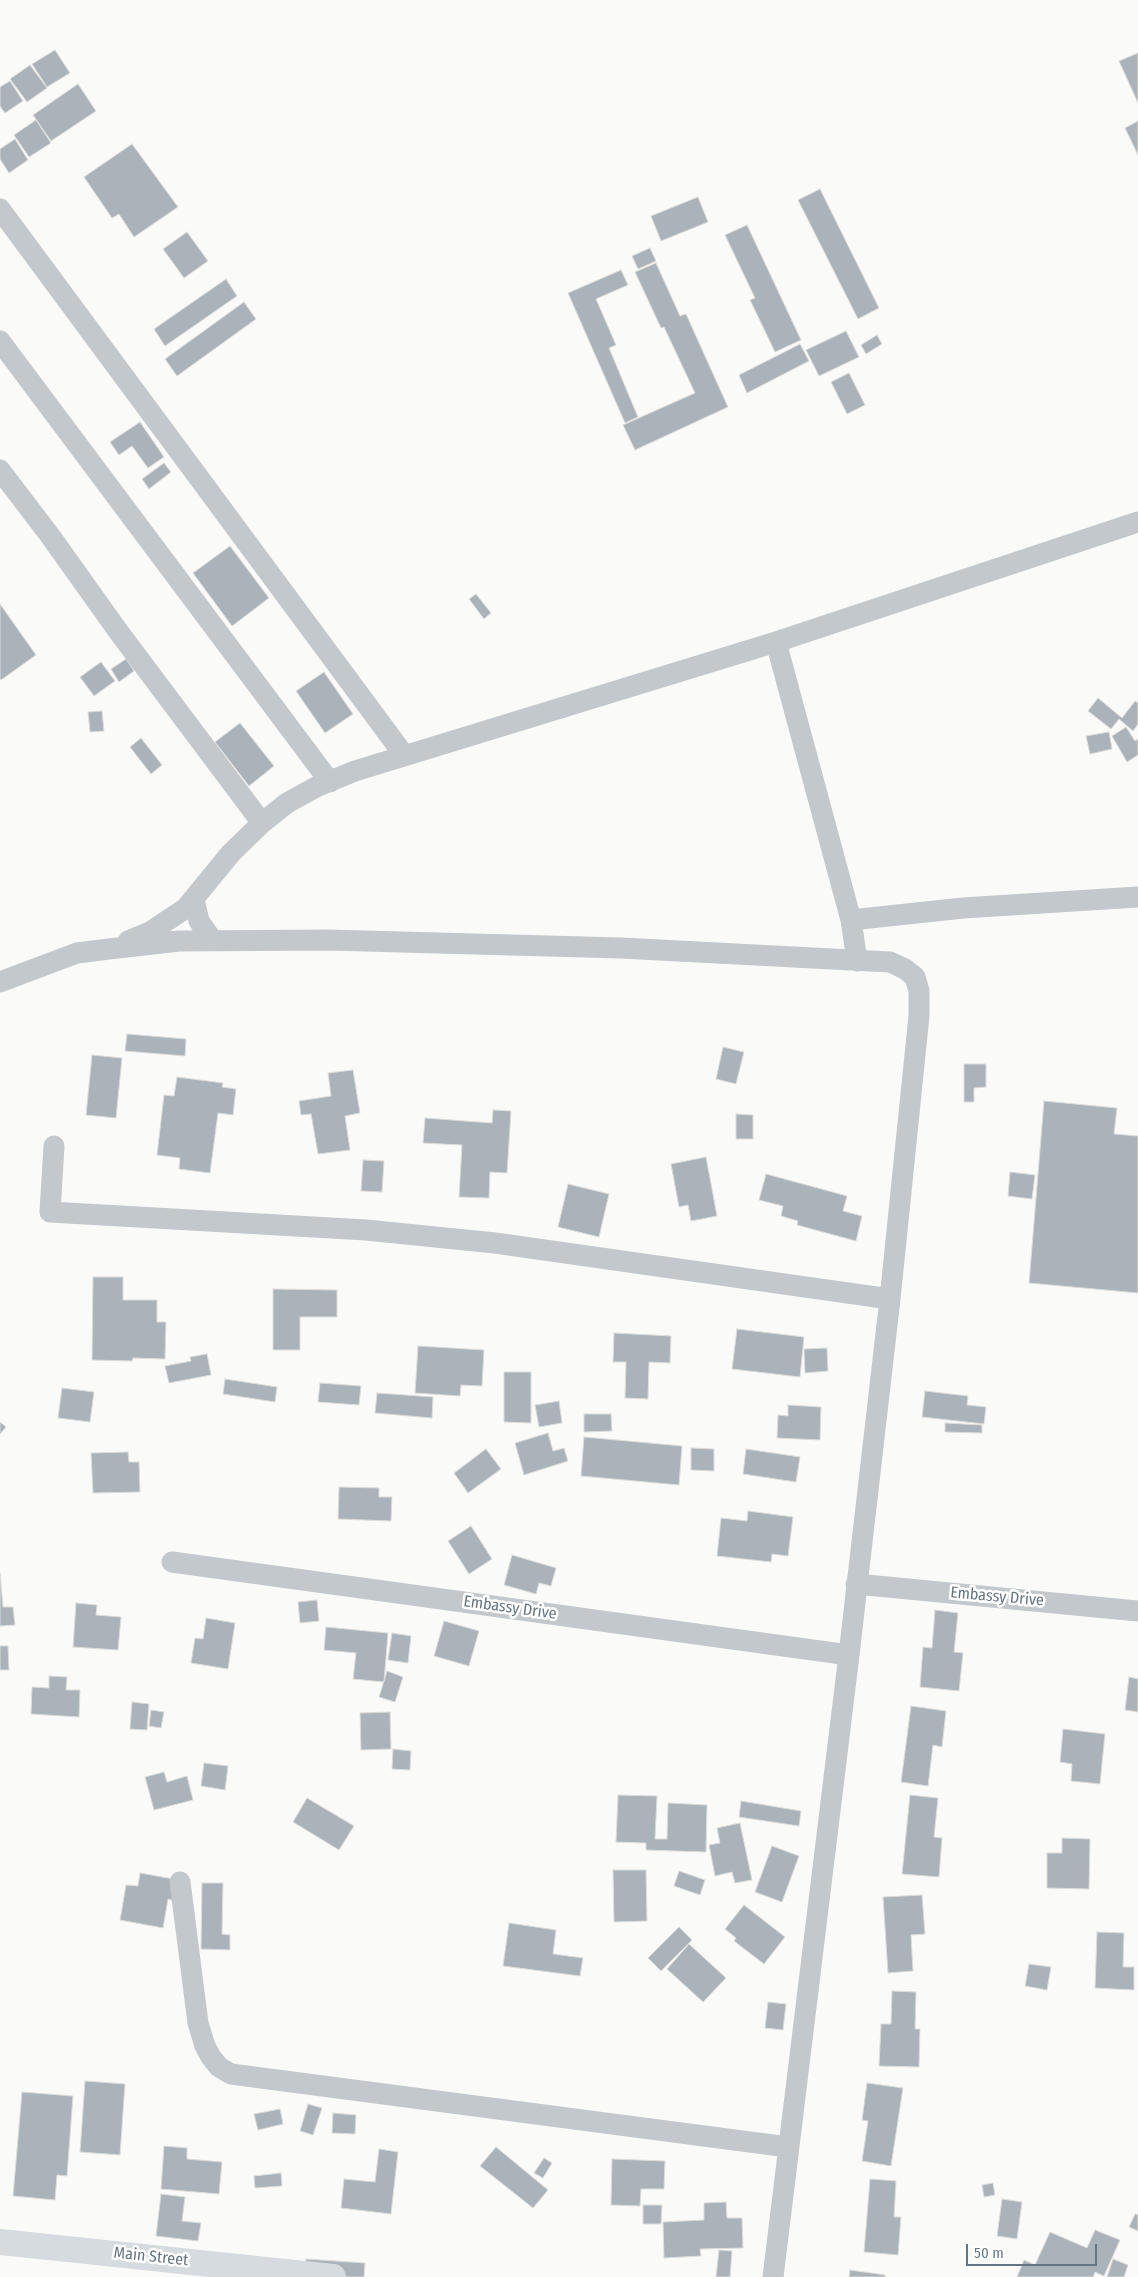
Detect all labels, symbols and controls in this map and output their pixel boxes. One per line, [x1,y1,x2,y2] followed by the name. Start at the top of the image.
[949,1583,1045,1611] street label: Embassy Drive
[462,1592,558,1624] street label: Embassy Drive
[968,2234,1099,2266] scale bar
[113,2244,189,2270] street label: Main Street
[974,2244,1004,2262] text: 50 m

